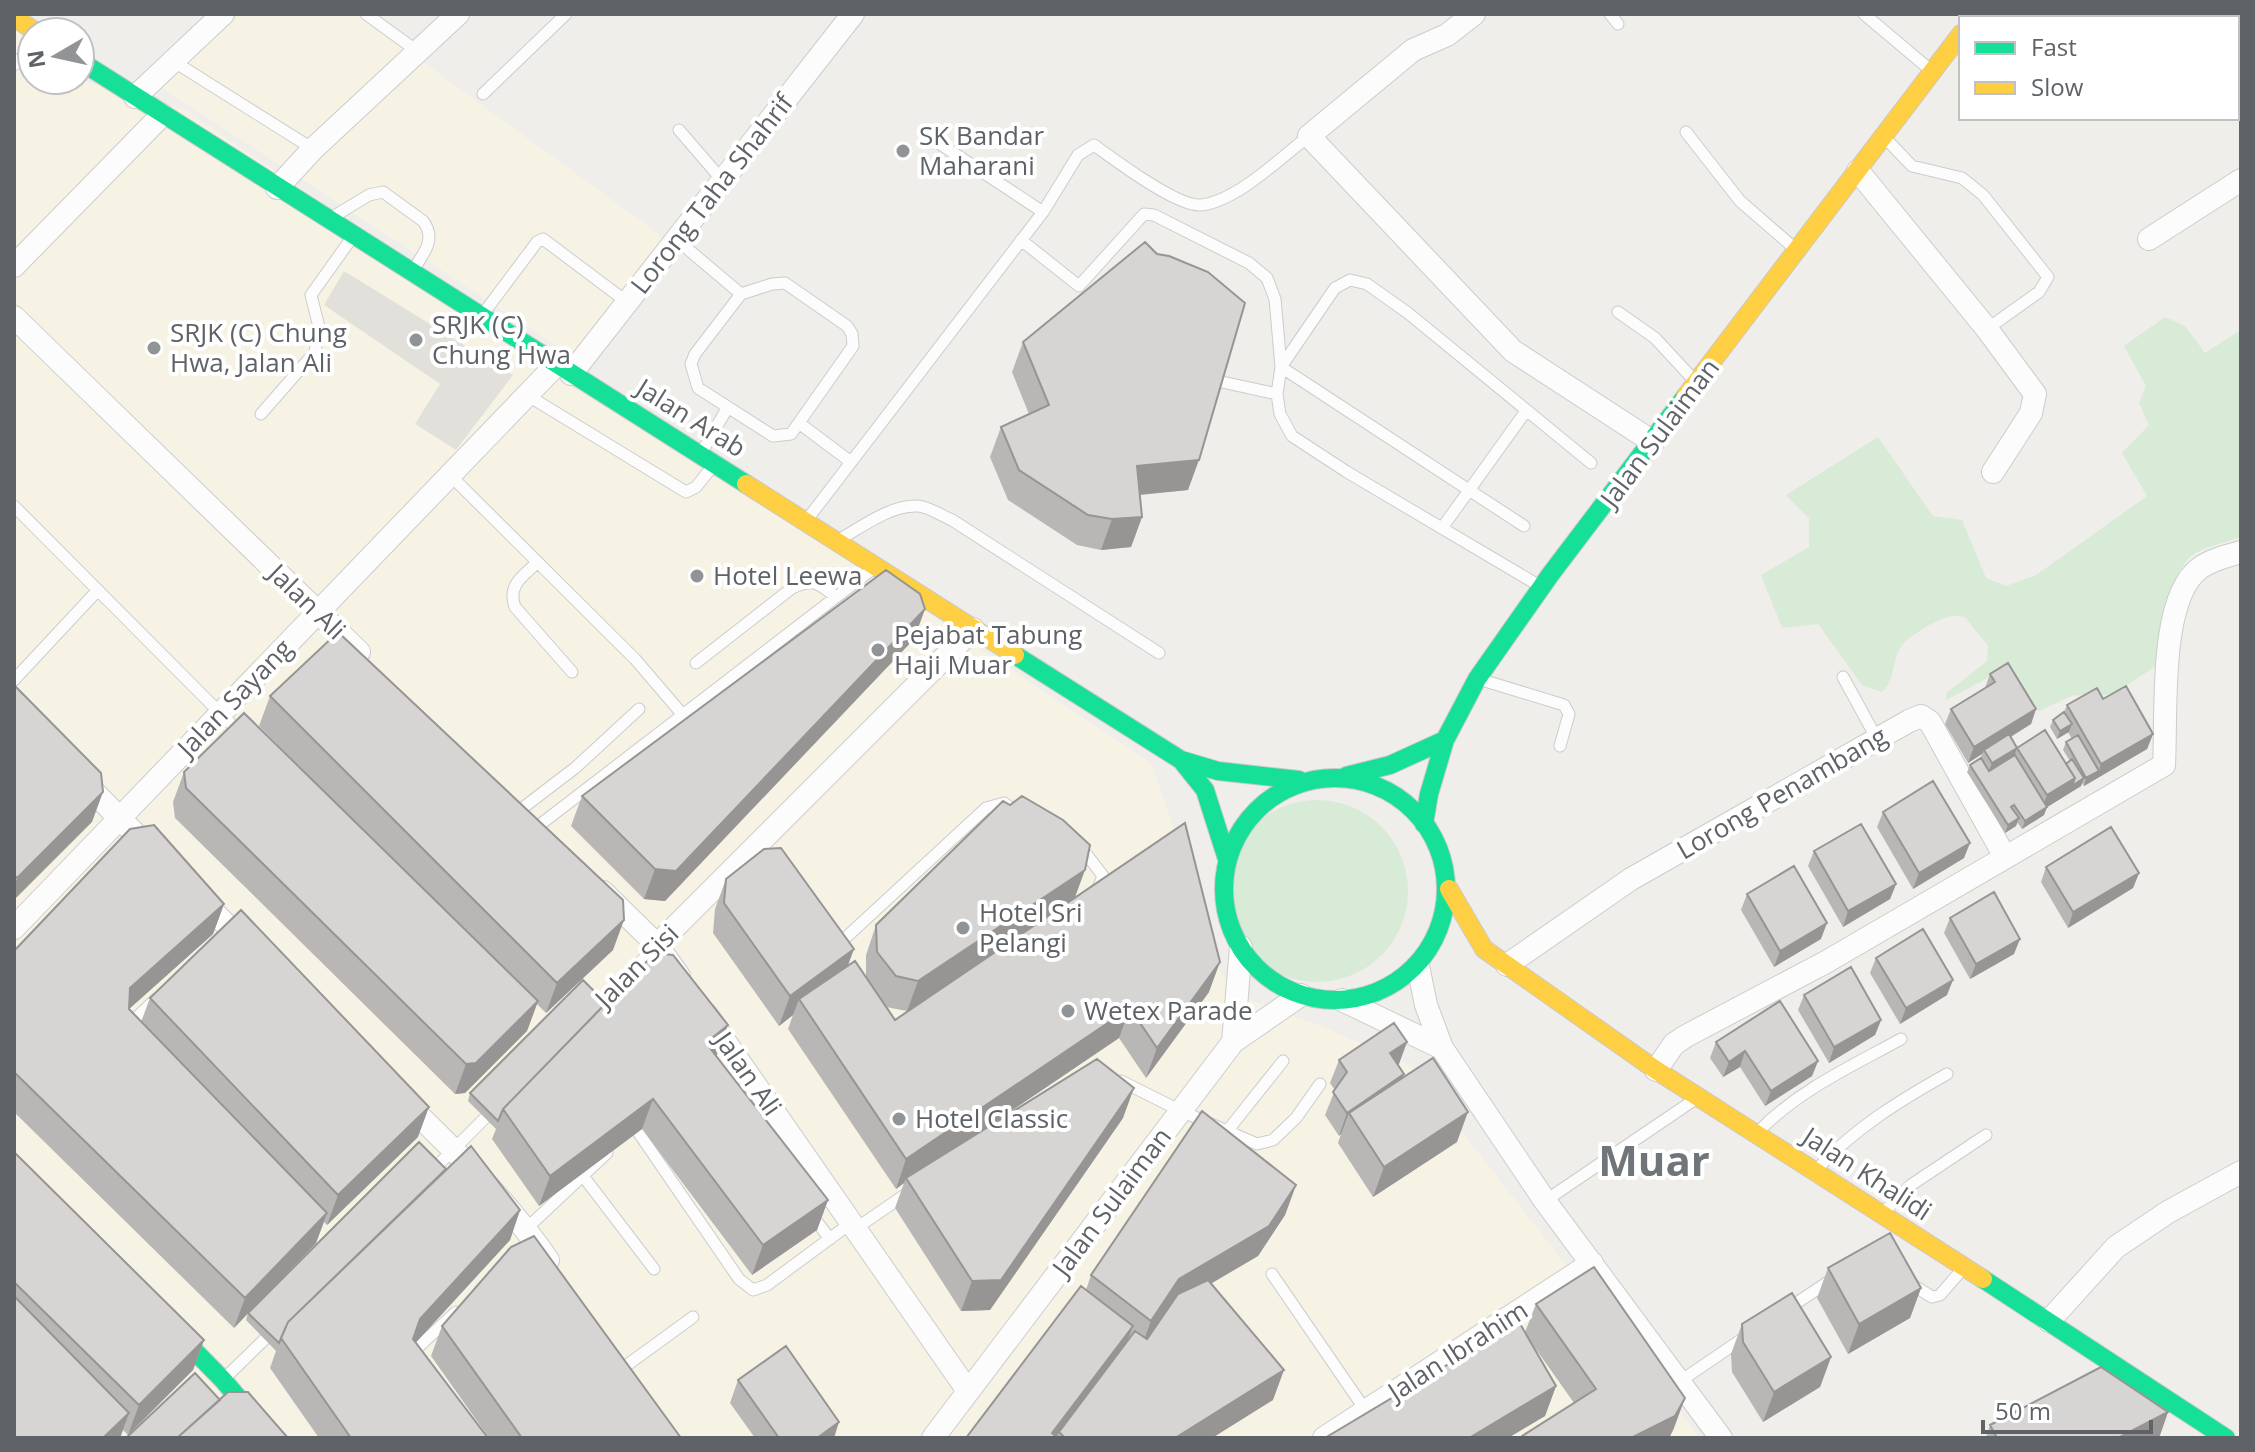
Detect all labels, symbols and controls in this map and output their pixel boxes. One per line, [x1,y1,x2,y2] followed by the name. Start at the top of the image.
[16,16,96,96] north arrow
[1959,16,2239,120] legend
[2031,30,2077,63] text: Fast
[19,48,51,70] text: N
[2031,70,2084,103] text: Slow
[622,85,802,301] street label: Lorong Taha Shahrif
[919,117,1044,183] place label: SK Bandar Maharani
[894,142,912,160] marker: SK Bandar Maharani
[432,306,571,372] place label: SRJK (C) Chung Hwa
[170,314,347,380] place label: SRJK (C) Chung Hwa, Jalan Ali
[407,331,425,349] marker: SRJK (C) Chung Hwa
[145,339,163,357] marker: SRJK (C) Chung Hwa, Jalan Ali
[1590,351,1727,516] street label: Jalan Sulaiman
[627,368,753,465] street label: Jalan Arab
[259,553,354,647] street label: Jalan Ali
[713,557,862,593] place label: Hotel Leewa
[688,567,706,585] marker: Hotel Leewa
[894,616,1082,682] place label: Pejabat Tabung Haji Muar
[167,630,300,766] street label: Jalan Sayang
[869,641,887,659] marker: Pejabat Tabung Haji Muar
[1670,717,1893,867] street label: Lorong Penambang
[979,894,1082,960] place label: Hotel Sri Pelangi
[584,915,686,1017] street label: Jalan Sisi
[954,919,972,937] marker: Hotel Sri Pelangi
[1084,992,1253,1028] place label: Wetex Parade
[1059,1002,1077,1020] marker: Wetex Parade
[705,1022,791,1123] street label: Jalan Ali
[915,1100,1068,1136] place label: Hotel Classic
[890,1110,908,1128] marker: Hotel Classic
[1794,1116,1939,1228] street label: Jalan Khalidi
[1042,1120,1179,1285] street label: Jalan Sulaiman
[1598,1131,1710,1188] district label: Muar
[1378,1292,1534,1410] street label: Jalan Ibrahim
[1983,1384,2151,1434] scale bar
[1995,1394,2051,1427] text: 50 m

